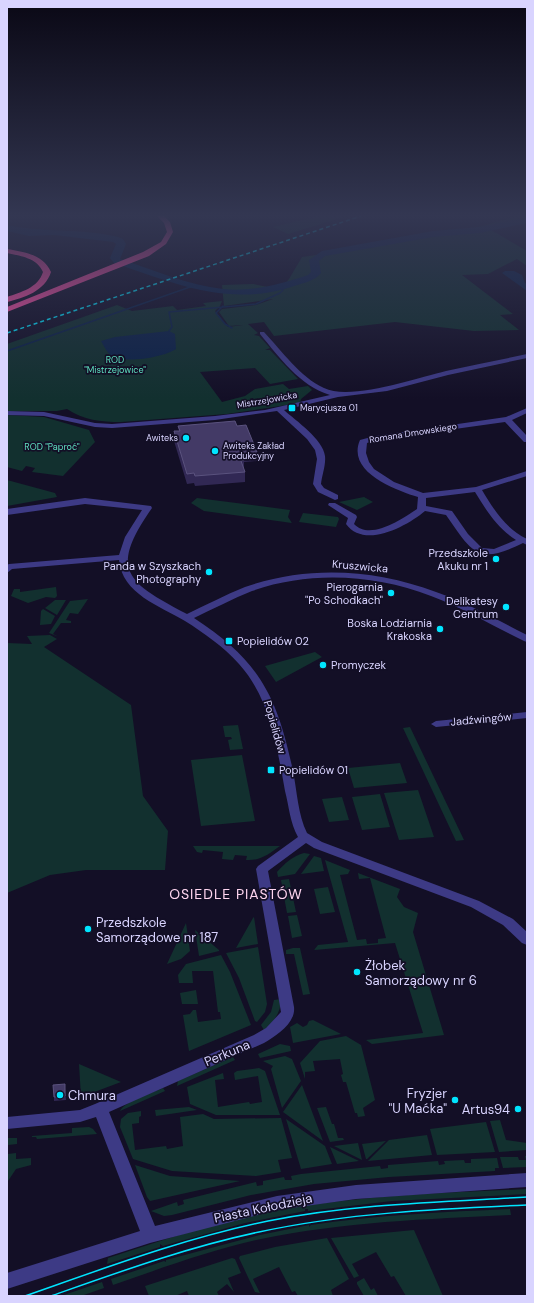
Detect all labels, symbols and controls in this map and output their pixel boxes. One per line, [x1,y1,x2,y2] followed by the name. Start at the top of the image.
[84,354,146,376] park label: ROD "Mistrzejowice"
[236,389,298,411] street label: Mistrzejowicka
[300,402,358,414] place label: Marycjusza 01
[287,403,297,413] marker: Marycjusza 01
[368,420,458,446] street label: Romana Dmowskiego
[146,432,178,444] place label: Awiteks
[181,433,191,443] marker: Awiteks
[223,440,285,462] place label: Awiteks Zakład Produkcyjny
[24,441,80,453] park label: ROD "Paproć"
[210,446,220,456] marker: Awiteks Zakład Produkcyjny
[428,546,488,573] place label: Przedszkole Akuku nr 1
[491,554,501,564] marker: Przedszkole Akuku nr 1
[331,557,389,575] street label: Kruszwicka
[104,559,201,586] place label: Panda w Szyszkach Photography
[204,567,214,577] marker: Panda w Szyszkach Photography
[305,580,383,607] place label: Pierogarnia "Po Schodkach"
[386,588,396,598] marker: Pierogarnia "Po Schodkach"
[446,594,498,621] place label: Delikatesy Centrum
[501,602,511,612] marker: Delikatesy Centrum
[347,616,432,643] place label: Boska Lodziarnia Krakoska
[435,624,445,634] marker: Boska Lodziarnia Krakoska
[237,634,309,648] place label: Popielidów 02
[224,636,234,646] marker: Popielidów 02
[331,658,387,672] place label: Promyczek
[318,660,328,670] marker: Promyczek
[261,699,289,756] street label: Popielidów
[450,709,513,729] street label: Jadźwingów
[279,763,348,777] place label: Popielidów 01
[266,765,276,775] marker: Popielidów 01
[169,885,303,903] district label: OSIEDLE PIASTÓW
[96,914,218,946] place label: Przedszkole Samorządowe nr 187
[83,924,93,934] marker: Przedszkole Samorządowe nr 187
[365,957,477,989] place label: Żłobek Samorządowy nr 6
[352,967,362,977] marker: Żłobek Samorządowy nr 6
[202,1036,252,1070] street label: Perkuna
[388,1085,447,1117] place label: Fryzjer "U Maćka"
[68,1087,116,1104] place label: Chmura
[55,1090,65,1100] marker: Chmura
[450,1095,460,1105] marker: Fryzjer "U Maćka"
[462,1101,510,1118] place label: Artus94
[513,1104,523,1114] marker: Artus94
[212,1189,314,1227] street label: Piasta Kołodzieja

